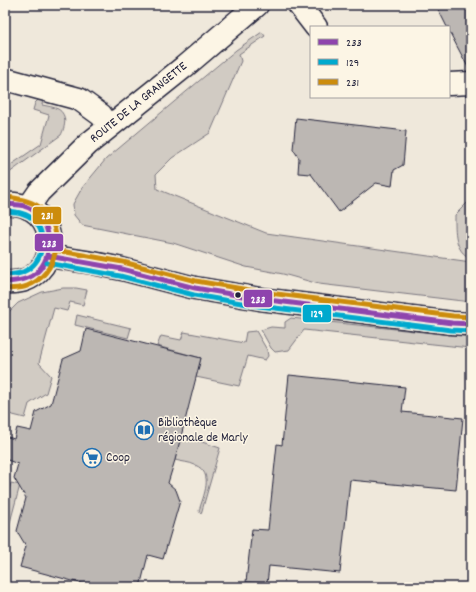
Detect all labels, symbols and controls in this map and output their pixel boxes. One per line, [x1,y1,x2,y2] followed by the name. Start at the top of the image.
[310,26,450,98] legend
[346,35,362,52] text: 233
[346,55,359,72] text: 129
[86,58,192,148] street label: ROUTE DE LA GRANGETTE
[346,75,359,92] text: 231
[32,206,62,225] line badge: 231
[41,209,53,225] text: 231
[34,233,64,252] line badge: 233
[42,237,56,253] text: 233
[243,289,273,308] line badge: 233
[233,290,243,300] unlabelled marker
[251,293,265,309] text: 233
[302,304,332,323] line badge: 129
[311,307,323,323] text: 129
[158,414,249,448] place label: Bibliothèque régionale de Marly
[133,419,155,441] library icon: Bibliothèque régionale de Marly
[81,447,103,469] supermarket icon: Coop
[106,449,130,468] place label: Coop

